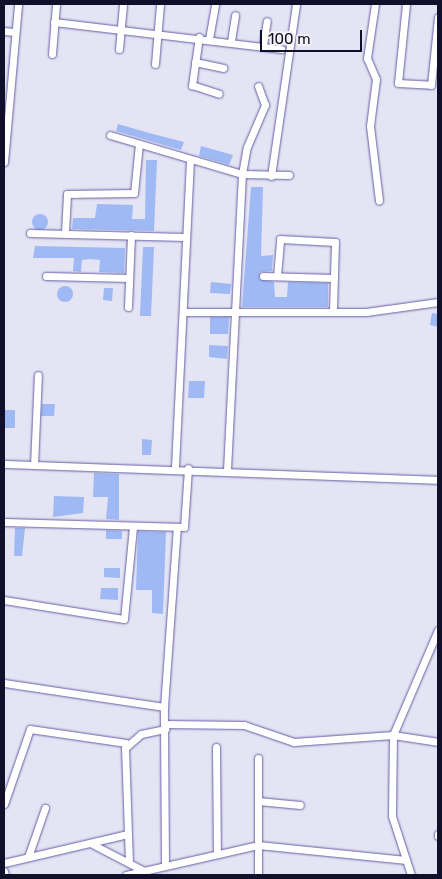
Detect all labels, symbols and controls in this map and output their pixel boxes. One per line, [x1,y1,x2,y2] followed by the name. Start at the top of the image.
[262,20,364,52] scale bar
[268,30,310,48] text: 100 m

